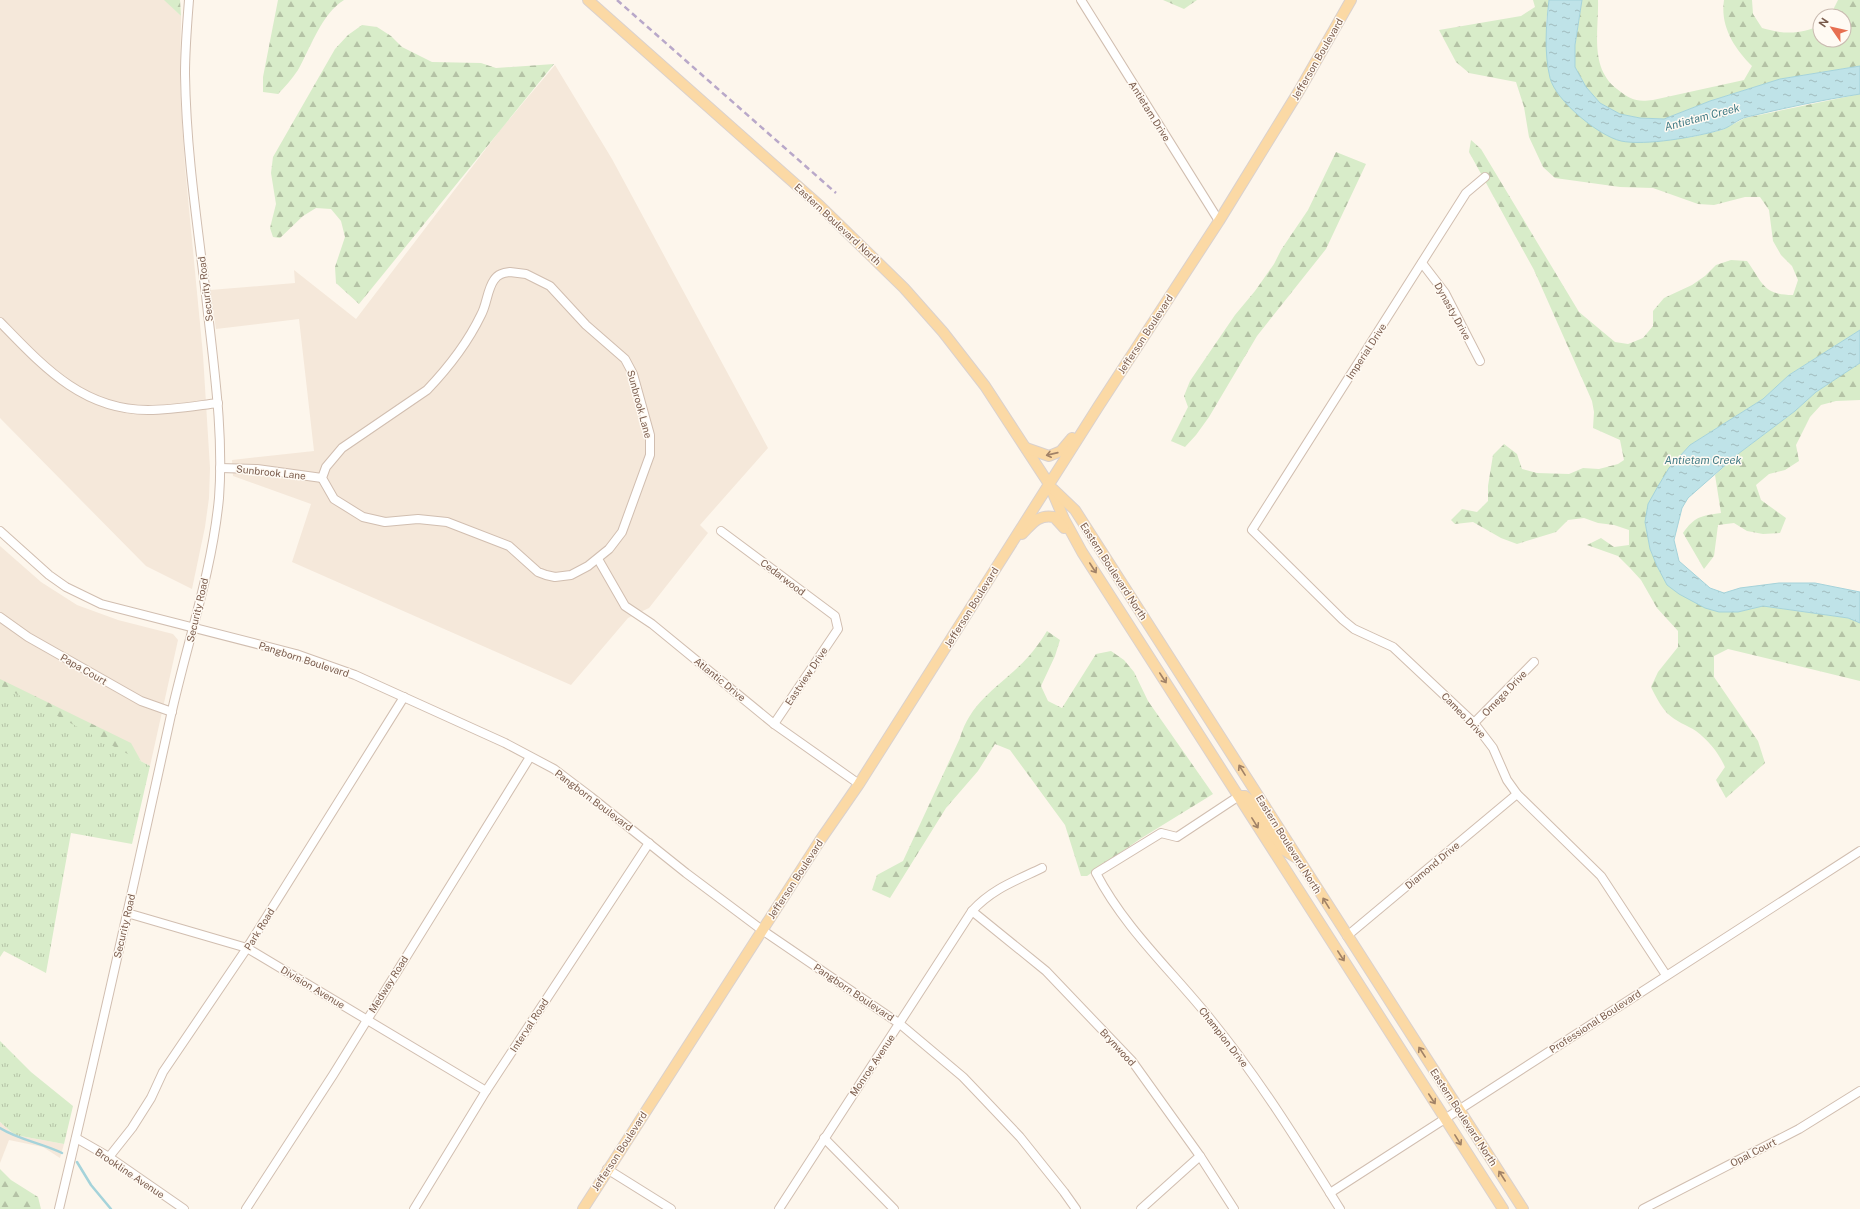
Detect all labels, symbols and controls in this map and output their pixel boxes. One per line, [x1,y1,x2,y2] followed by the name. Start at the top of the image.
[1812,8,1852,48] north arrow
[1816,15,1831,29] text: N
[1289,16,1345,102] street label: Jefferson Boulevard
[1127,79,1174,144] street label: Antietam Drive
[1663,101,1741,133] water label: Antietam Creek
[792,181,884,267] street label: Eastern Boulevard North
[195,256,215,322] street label: Security Road
[1432,280,1474,342] street label: Dynasty Drive
[1115,292,1175,376] street label: Jefferson Boulevard
[1343,320,1389,381] street label: Imperial Drive
[625,369,655,440] street label: Sunbrook Lane
[1046,450,1059,458] one-way arrow
[1664,454,1742,466] water label: Antietam Creek
[236,462,307,482] street label: Sunbrook Lane
[1078,520,1150,622] street label: Eastern Boulevard North
[758,556,808,598] street label: Cedarwood
[1088,563,1097,574] one-way arrow
[941,565,1001,649] street label: Jefferson Boulevard
[184,577,210,643] street label: Security Road
[257,639,351,679] street label: Pangborn Boulevard
[782,644,830,707] street label: Eastview Drive
[59,651,109,687] street label: Papa Court
[692,655,748,704] street label: Atlantic Drive
[1479,667,1529,719] street label: Omega Drive
[1159,672,1167,683] one-way arrow
[1439,690,1489,740] street label: Cameo Drive
[1237,764,1245,776] one-way arrow
[553,767,635,833] street label: Pangborn Boulevard
[1254,793,1324,896] street label: Eastern Boulevard North
[1252,817,1260,829] one-way arrow
[765,837,825,921] street label: Jefferson Boulevard
[1402,839,1462,891] street label: Diamond Drive
[111,893,137,959] street label: Security Road
[1322,898,1331,909] one-way arrow
[241,906,277,952] street label: Park Road
[1337,950,1345,962] one-way arrow
[366,953,410,1015] street label: Medway Road
[812,961,896,1023] street label: Pangborn Boulevard
[279,963,348,1011] street label: Division Avenue
[1547,987,1643,1055] street label: Professional Boulevard
[507,996,551,1054] street label: Interval Road
[1197,1005,1251,1070] street label: Champion Drive
[1098,1026,1138,1068] street label: Brynwood
[847,1031,897,1098] street label: Monroe Avenue
[1418,1047,1426,1058] one-way arrow
[1428,1066,1500,1168] street label: Eastern Boulevard North
[1428,1093,1436,1104] one-way arrow
[589,1109,649,1193] street label: Jefferson Boulevard
[1454,1134,1462,1145] one-way arrow
[1728,1135,1778,1169] street label: Opal Court
[93,1145,167,1201] street label: Brookline Avenue
[1498,1171,1506,1182] one-way arrow

